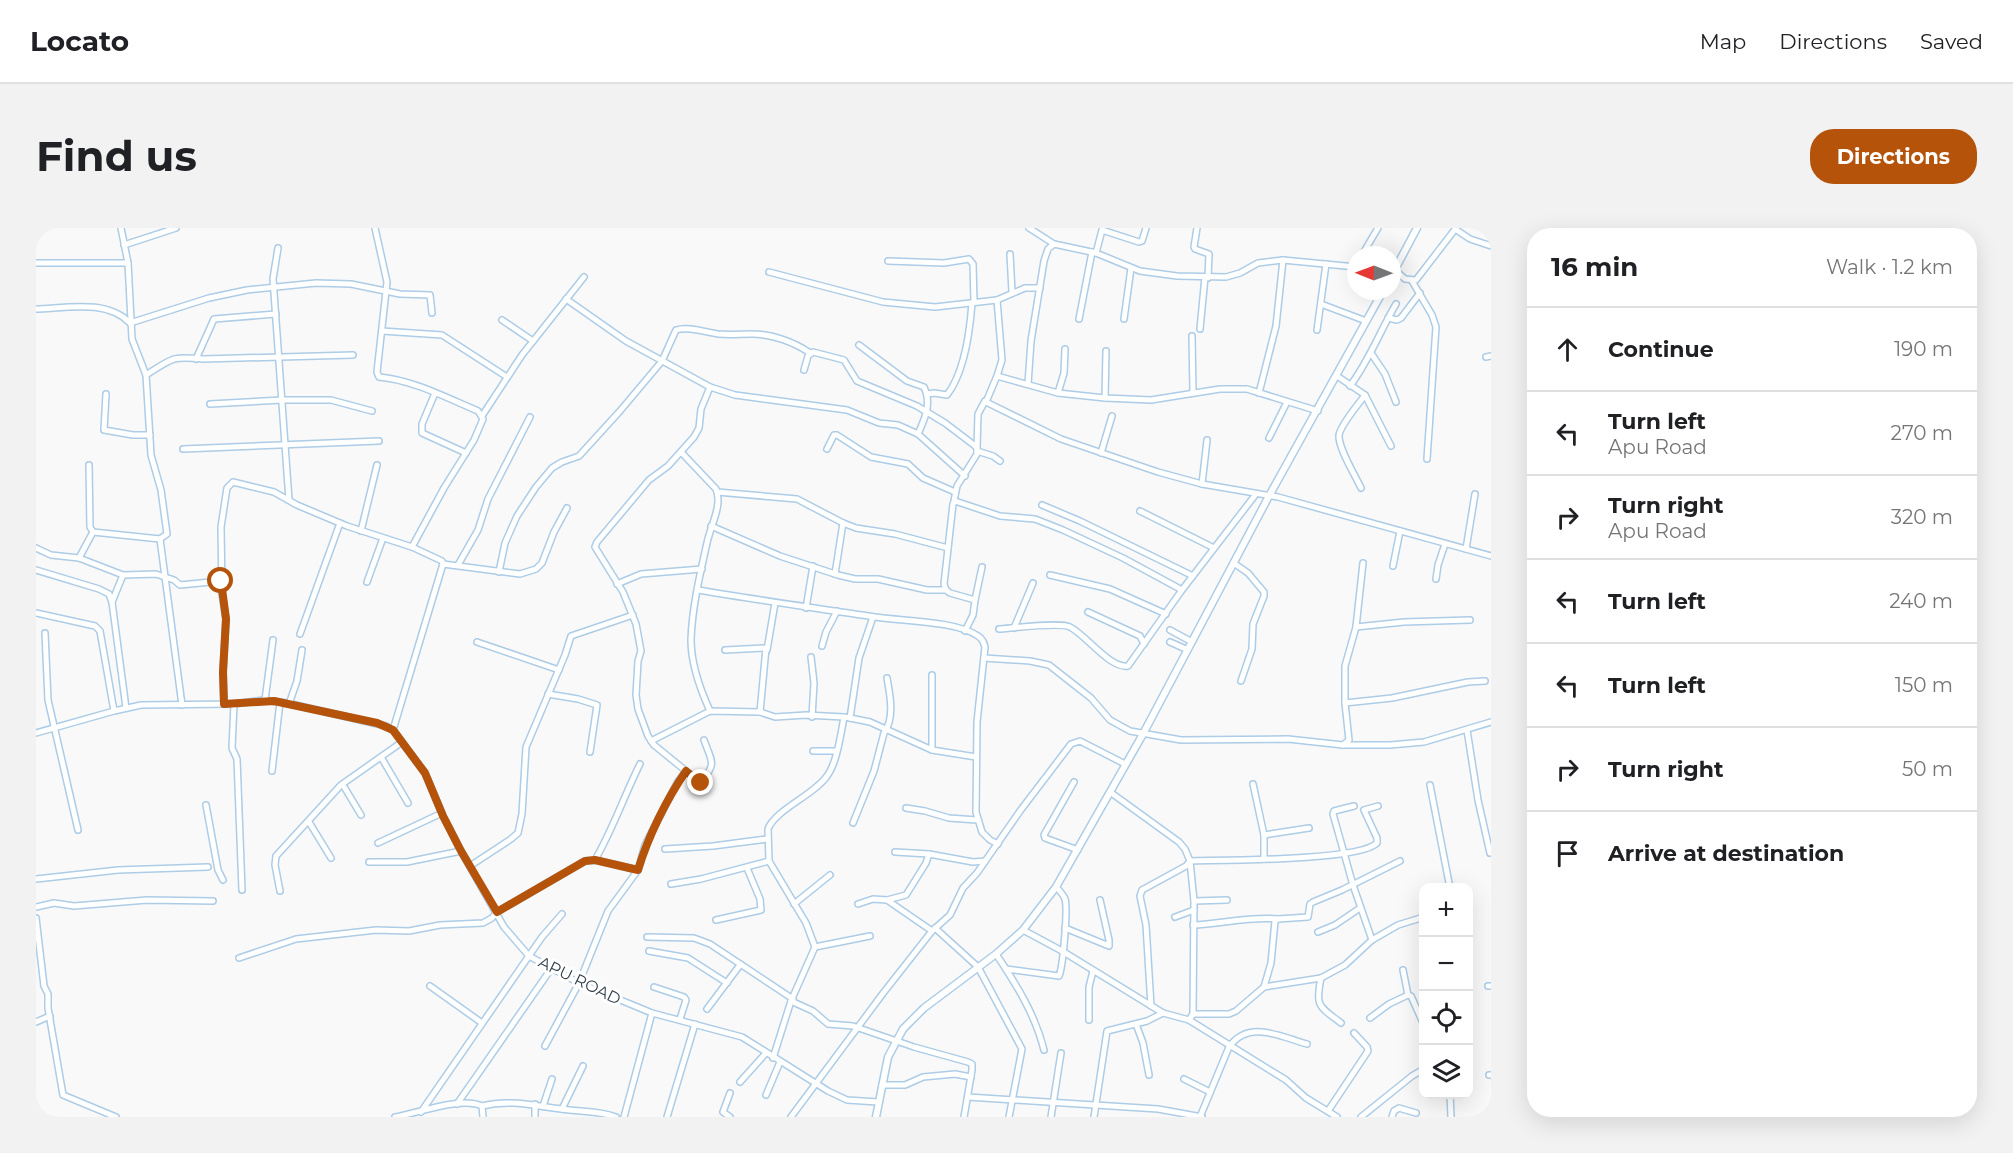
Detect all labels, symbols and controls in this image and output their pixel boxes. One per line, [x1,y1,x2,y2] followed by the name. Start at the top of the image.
[30,24,129,58] text: Locato
[1700,29,1746,54] text: Map
[1779,29,1887,54] text: Directions
[1920,29,1983,54] text: Saved
[1810,129,1977,184] button: Directions
[36,130,197,182] text: Find us
[1347,246,1401,300] north arrow
[1551,251,1638,283] text: 16 min
[1826,255,1953,279] text: Walk · 1.2 km
[1551,333,1584,366] icon: ahead
[1608,336,1714,363] text: Continue
[1894,337,1953,361] text: 190 m
[1608,408,1706,435] text: Turn left
[1551,417,1584,450] icon: left
[1891,421,1953,445] text: 270 m
[1608,435,1707,459] text: Apu Road
[1608,492,1723,519] text: Turn right
[1551,501,1584,534] icon: right
[1891,505,1953,529] text: 320 m
[1608,519,1707,543] text: Apu Road
[207,567,233,593] route start
[1551,585,1584,618] icon: left
[1608,588,1706,615] text: Turn left
[1889,589,1953,613] text: 240 m
[1551,669,1584,702] icon: left
[1608,672,1706,699] text: Turn left
[1895,673,1953,697] text: 150 m
[1551,753,1584,786] icon: right
[1608,756,1723,783] text: Turn right
[1902,757,1953,781] text: 50 m
[687,769,713,795] route end
[1551,837,1584,870] icon: arrive
[1608,840,1844,867] text: Arrive at destination
[1419,883,1473,1099] map controls
[1419,883,1473,937] button: +
[1419,937,1473,991] button: −
[536,952,624,1009] street label: APU ROAD
[1419,991,1473,1045] button: locate
[1419,1045,1473,1099] button: layers

